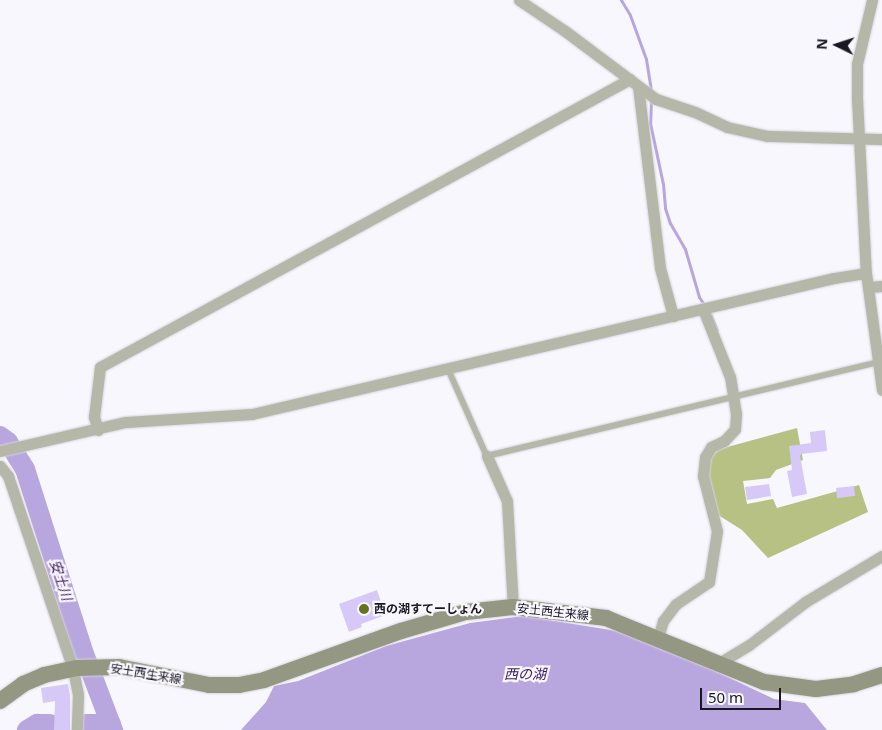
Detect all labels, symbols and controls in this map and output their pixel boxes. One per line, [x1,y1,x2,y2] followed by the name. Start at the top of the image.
[812,20,862,70] north arrow
[812,38,831,50] text: N
[47,557,75,603] water label: 安土川
[516,601,590,623] street label: 安土西生来線
[374,602,482,616] place label: 西の湖すてーしょん
[358,603,370,615] marker: 西の湖すてーしょん
[109,661,183,687] street label: 安土西生来線
[504,666,546,682] water label: 西の湖
[702,678,783,710] scale bar
[708,687,743,707] text: 50 m

